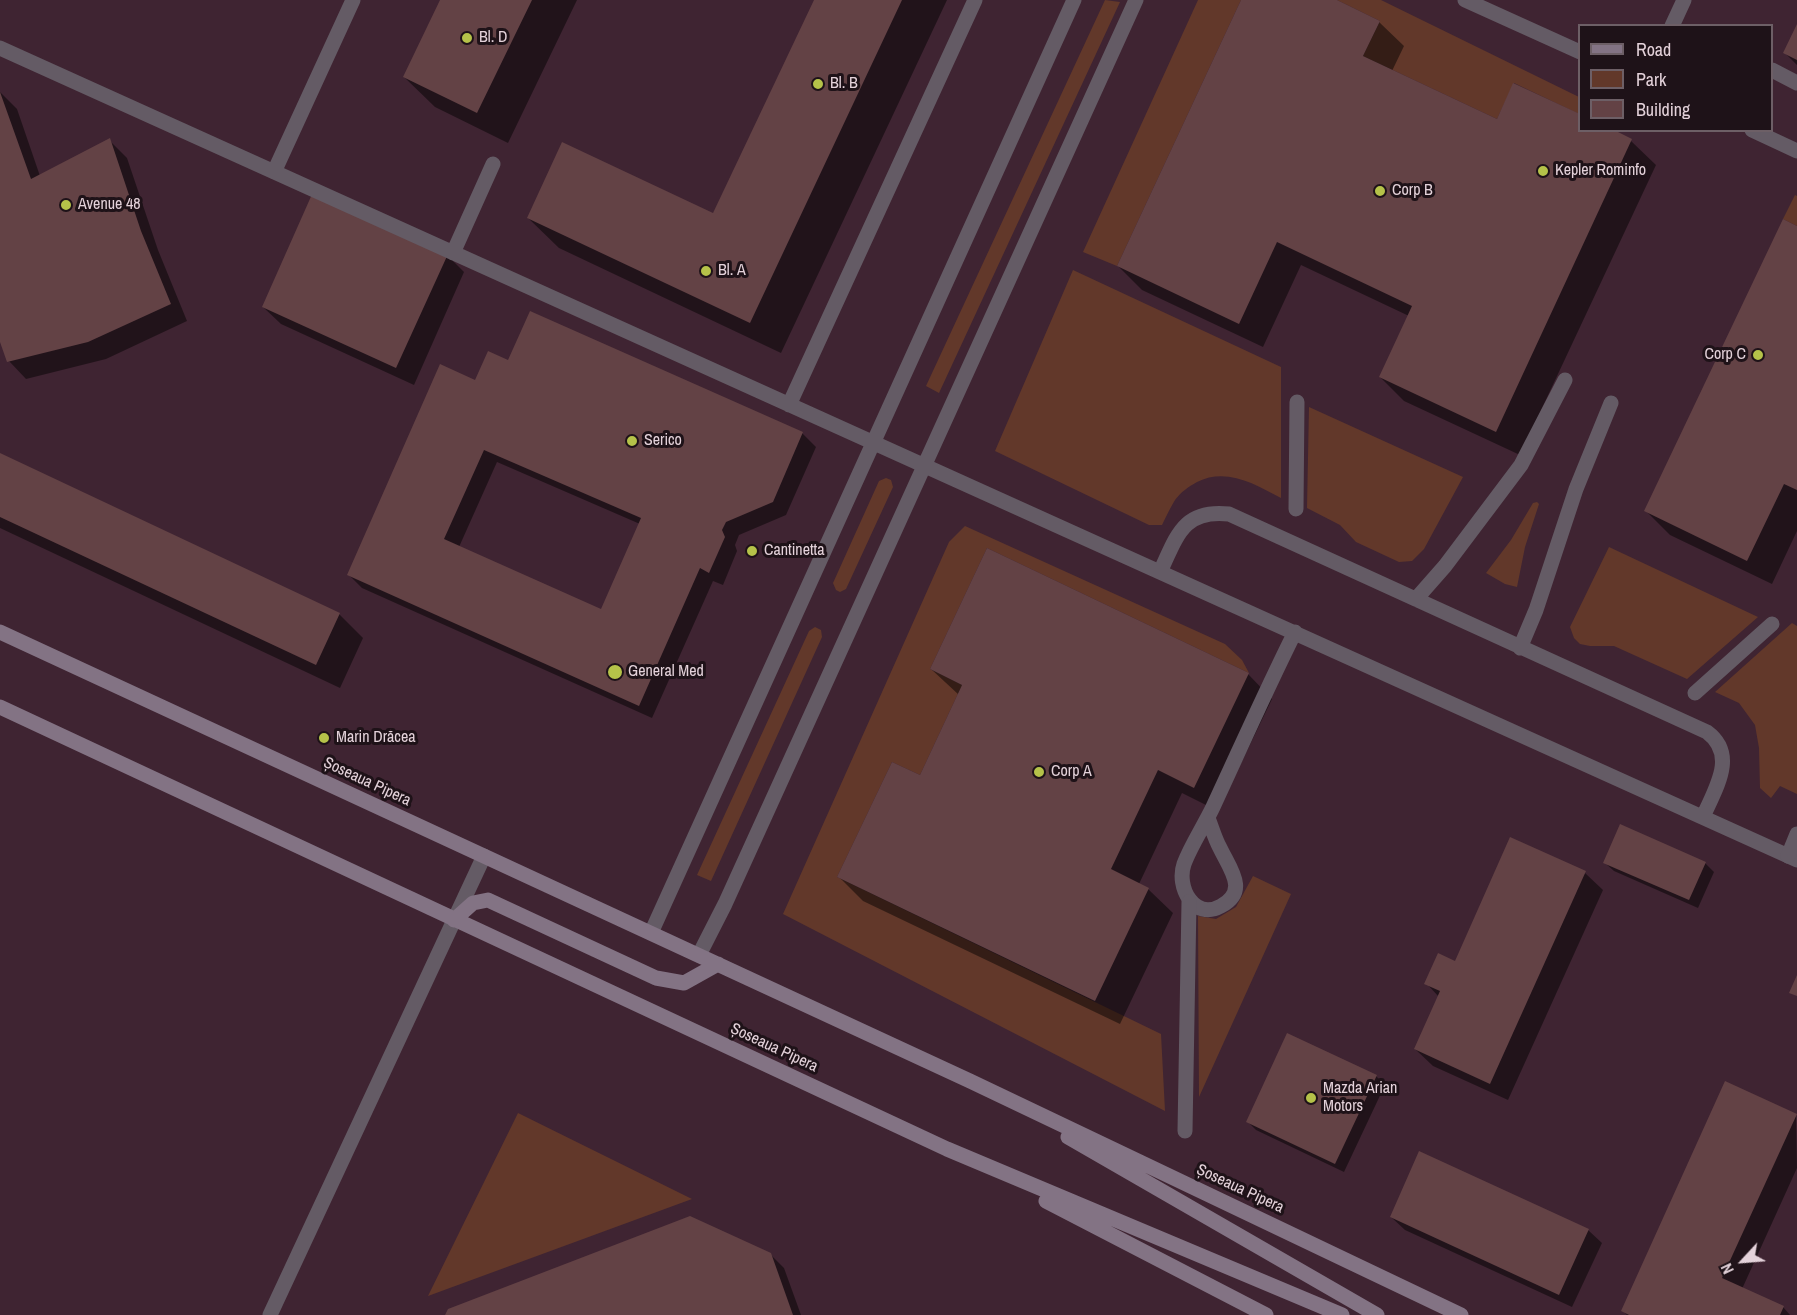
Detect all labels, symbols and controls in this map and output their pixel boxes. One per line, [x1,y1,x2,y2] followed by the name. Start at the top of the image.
[1578,24,1773,132] legend
[479,28,507,48] place label: Bl. D
[460,31,474,45] marker: Bl. D
[1636,37,1671,62] text: Road
[1636,67,1666,92] text: Park
[830,74,858,94] place label: Bl. B
[811,77,825,91] marker: Bl. B
[1636,97,1690,122] text: Building
[1555,161,1646,181] place label: Kepler Rominfo
[1536,164,1550,178] marker: Kepler Rominfo
[1392,181,1433,201] place label: Corp B
[1373,184,1387,198] marker: Corp B
[78,195,141,215] place label: Avenue 48
[59,198,73,212] marker: Avenue 48
[718,261,746,281] place label: Bl. A
[699,264,713,278] marker: Bl. A
[1704,345,1746,365] place label: Corp C
[1751,348,1765,362] marker: Corp C
[644,431,682,451] place label: Serico
[625,434,639,448] marker: Serico
[764,541,825,561] place label: Cantinetta
[745,544,759,558] marker: Cantinetta
[628,662,704,682] place label: General Med
[606,663,624,681] marker: General Med
[336,728,415,748] place label: Marin Drăcea
[317,731,331,745] marker: Marin Drăcea
[320,753,414,811] street label: Șoseaua Pipera
[1051,762,1092,782] place label: Corp A
[1032,765,1046,779] marker: Corp A
[727,1019,821,1077] street label: Șoseaua Pipera
[1323,1079,1397,1117] place label: Mazda Arian Motors
[1304,1091,1318,1105] marker: Mazda Arian Motors
[1193,1160,1287,1218] street label: Șoseaua Pipera
[1713,1231,1773,1291] north arrow
[1715,1260,1739,1278] text: N

